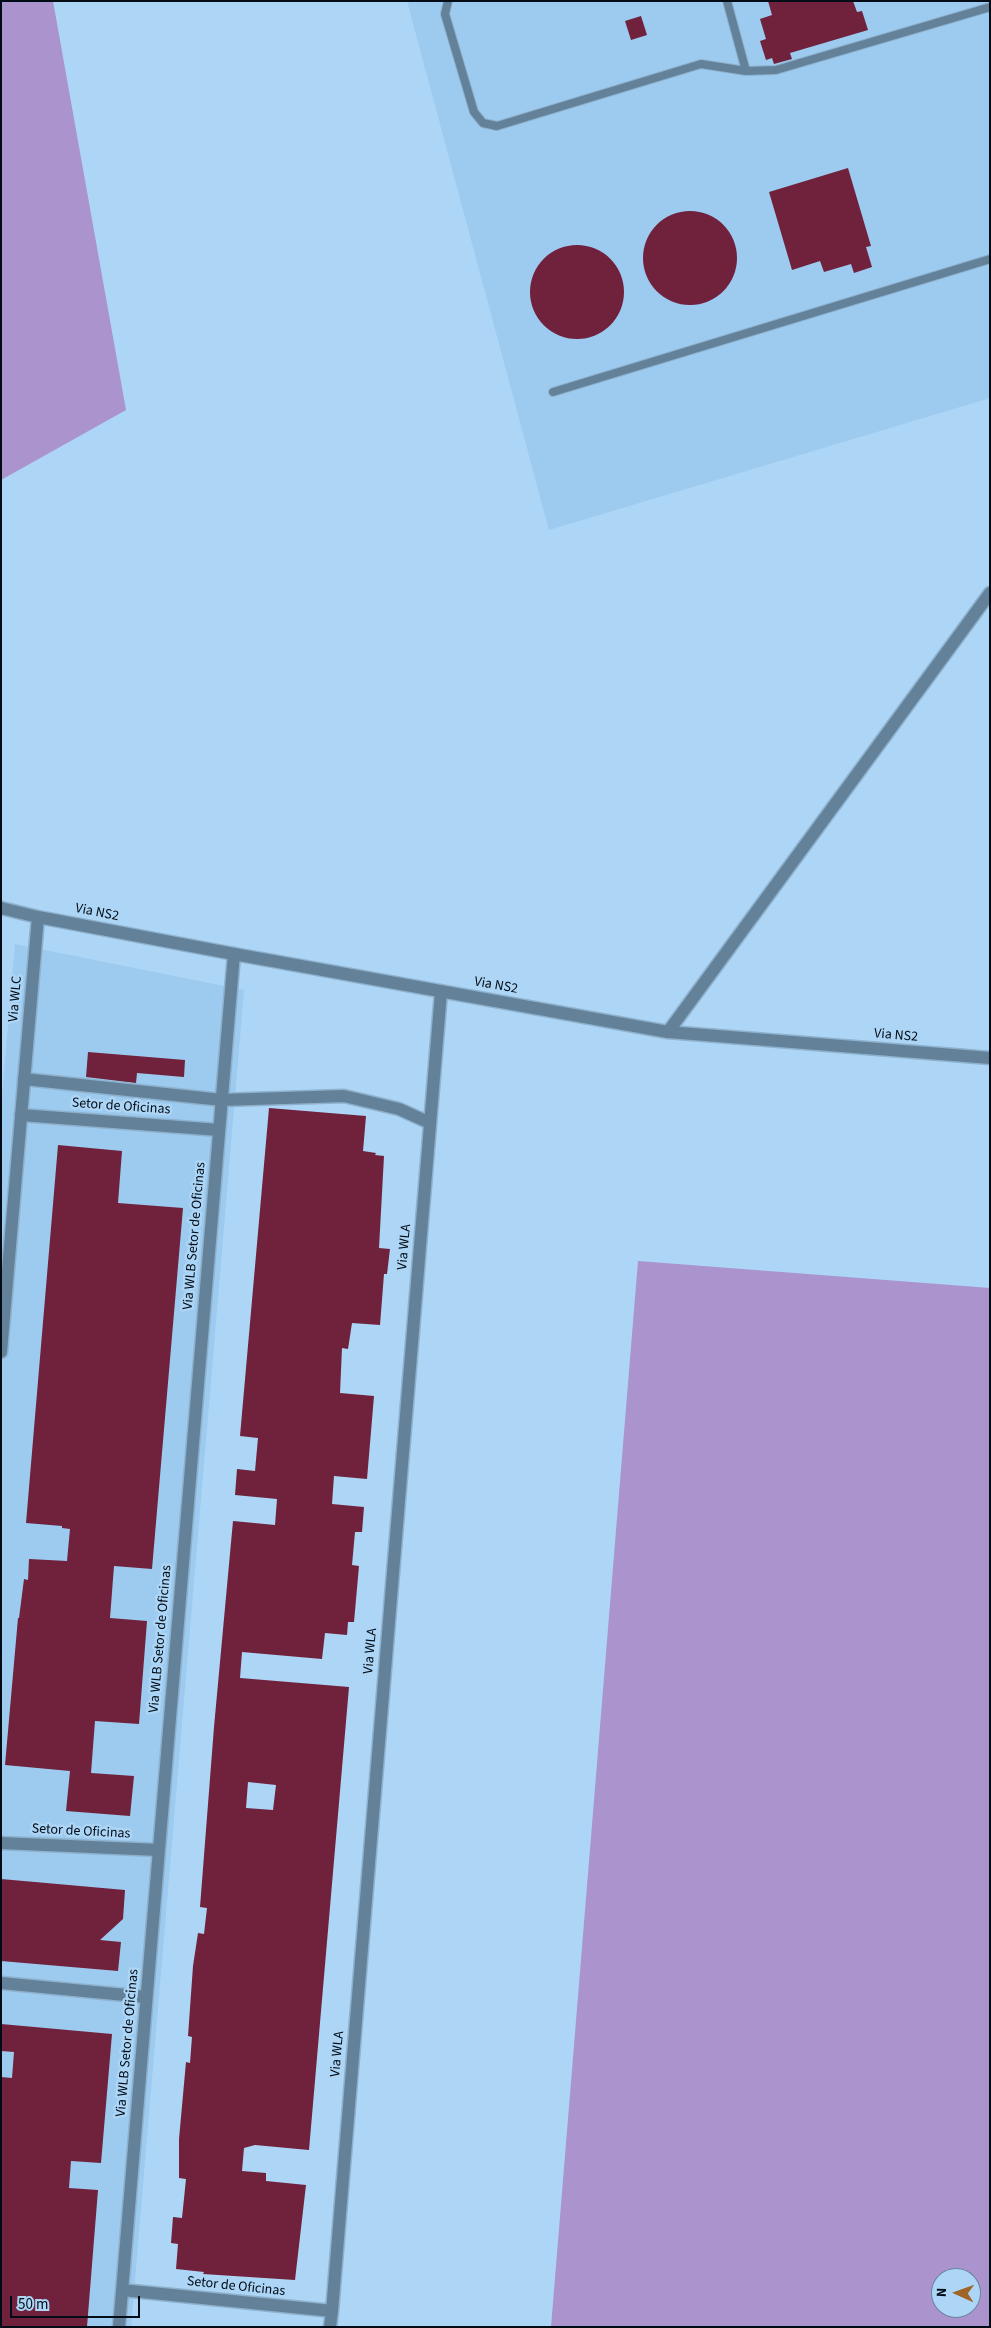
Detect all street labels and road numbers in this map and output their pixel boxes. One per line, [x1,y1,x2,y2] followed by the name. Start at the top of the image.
[74,901,120,925] street label: Via NS2
[473,974,519,998] street label: Via NS2
[6,975,26,1023] street label: Via WLC
[873,1026,919,1046] street label: Via NS2
[71,1095,171,1119] street label: Setor de Oficinas
[180,1161,210,1311] street label: Via WLB Setor de Oficinas
[395,1223,415,1271] street label: Via WLA
[146,1564,176,1714] street label: Via WLB Setor de Oficinas
[361,1627,381,1675] street label: Via WLA
[31,1821,131,1843] street label: Setor de Oficinas
[113,1968,143,2118] street label: Via WLB Setor de Oficinas
[328,2030,348,2078] street label: Via WLA
[186,2273,286,2301] street label: Setor de Oficinas

